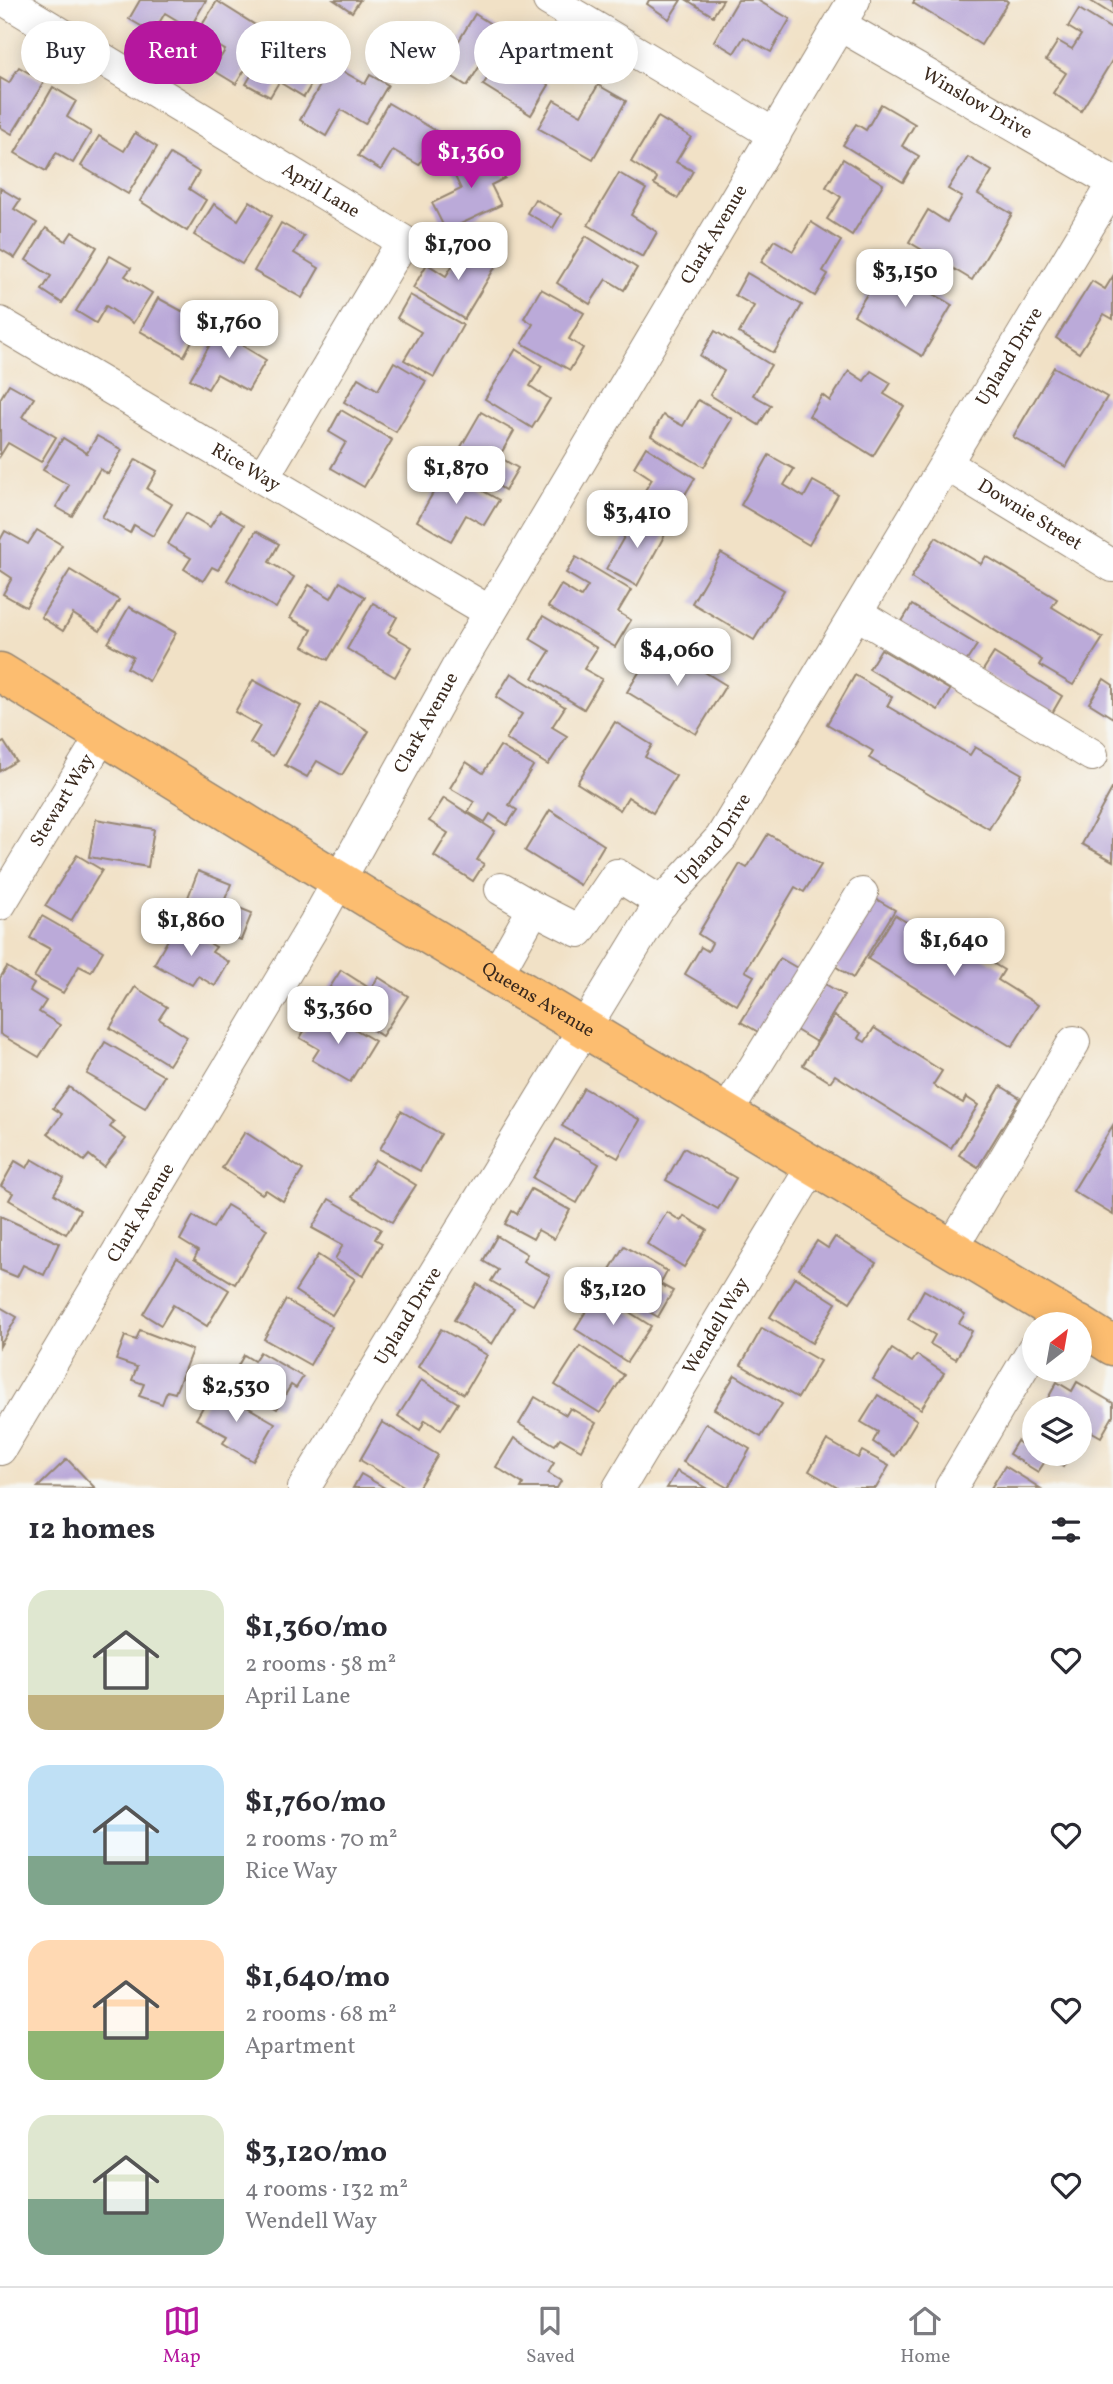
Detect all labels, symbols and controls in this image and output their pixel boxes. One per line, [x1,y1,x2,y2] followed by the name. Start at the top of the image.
[21,21,110,84] chip: Buy
[124,21,222,84] chip: Rent
[236,21,351,84] chip: Filters
[365,21,460,84] chip: New
[474,21,638,84] chip: Apartment
[917,62,1037,146] street label: Winslow Drive
[414,130,528,190] pin: $1,360
[438,137,504,169] text: $1,360
[277,157,365,225] street label: April Lane
[675,180,754,289] street label: Clark Avenue
[401,222,515,282] pin: $1,700
[425,229,491,261] text: $1,700
[848,250,962,309] pin: $3,150
[872,256,938,288] text: $3,150
[172,300,286,360] pin: $1,760
[970,303,1050,411] street label: Upland Drive
[196,307,262,339] text: $1,760
[206,437,285,498] street label: Rice Way
[399,447,513,506] pin: $1,870
[423,453,489,485] text: $1,870
[972,473,1087,557] street label: Downie Street
[580,490,694,550] pin: $3,410
[603,497,671,529] text: $3,410
[620,628,734,688] pin: $4,060
[640,635,714,667] text: $4,060
[388,668,465,778] street label: Clark Avenue
[24,749,101,852] street label: Stewart Way
[670,789,758,892] street label: Upland Drive
[134,898,248,958] pin: $1,860
[157,905,225,937] text: $1,860
[897,918,1011,978] pin: $1,640
[920,925,988,957] text: $1,640
[476,956,599,1044] street label: Queens Avenue
[281,986,395,1046] pin: $3,360
[303,993,373,1025] text: $3,360
[101,1158,181,1268] street label: Clark Avenue
[369,1262,449,1371] street label: Upland Drive
[556,1268,670,1327] pin: $3,120
[677,1273,756,1380] street label: Wendell Way
[580,1274,646,1306] text: $3,120
[1022,1312,1092,1382] north arrow
[1022,1312,1092,1466] map controls
[179,1364,293,1424] pin: $2,530
[202,1371,270,1403] text: $2,530
[1022,1396,1092,1466] button: layers
[28,1509,155,1551] text: 12 homes
[1047,1511,1085,1549] icon: filters
[245,1607,388,1649] text: $1,360/mo
[84,1618,168,1702] icon: home
[1047,1641,1085,1679] icon: heart
[245,1649,396,1681] text: 2 rooms · 58 m²
[245,1681,350,1713] text: April Lane
[245,1782,386,1824] text: $1,760/mo
[84,1793,168,1877] icon: home
[1047,1816,1085,1854] icon: heart
[245,1824,398,1856] text: 2 rooms · 70 m²
[245,1856,337,1888] text: Rice Way
[245,1957,390,1999] text: $1,640/mo
[84,1968,168,2052] icon: home
[1047,1991,1085,2029] icon: heart
[245,1999,397,2031] text: 2 rooms · 68 m²
[245,2031,356,2063] text: Apartment
[245,2132,387,2174] text: $3,120/mo
[84,2143,168,2227] icon: home
[1047,2166,1085,2204] icon: heart
[245,2174,408,2206] text: 4 rooms · 132 m²
[245,2206,377,2238] text: Wendell Way
[163,2302,201,2370] tab: Map
[526,2302,575,2370] tab: Saved
[900,2302,950,2370] tab: Home

